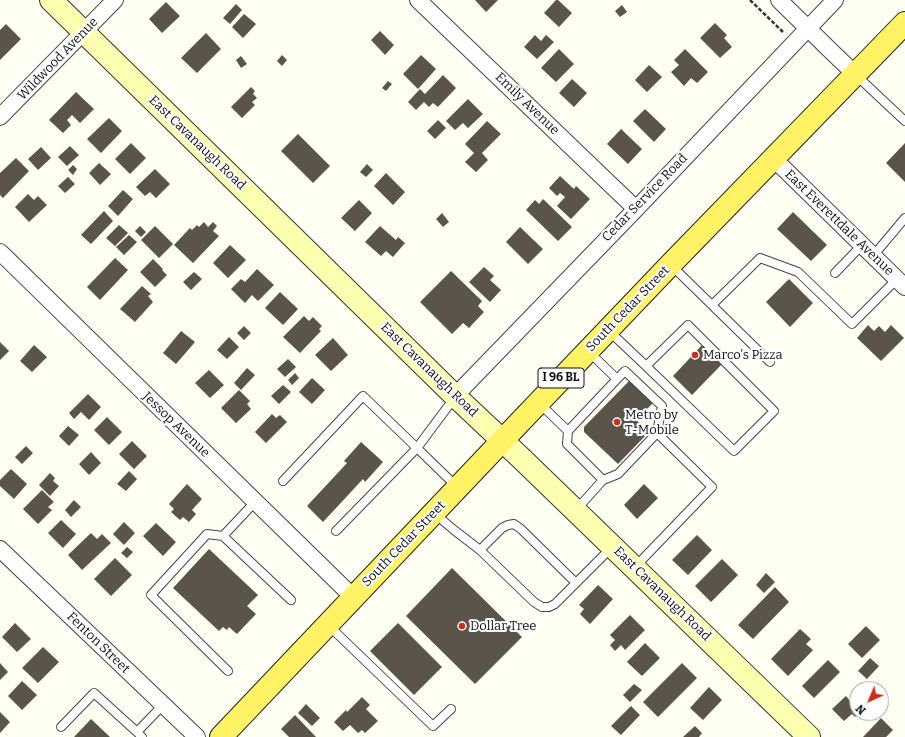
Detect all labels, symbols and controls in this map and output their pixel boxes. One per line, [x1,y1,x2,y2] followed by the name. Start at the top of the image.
[15,14,101,104] street label: Wildwood Avenue
[492,70,562,138] street label: Emily Avenue
[145,93,249,193] street label: East Cavanaugh Road
[599,151,691,245] street label: Cedar Service Road
[781,167,897,279] street label: East Everettdale Avenue
[583,263,673,355] street label: South Cedar Street
[377,320,481,420] street label: East Cavanaugh Road
[703,347,783,363] place label: Marco's Pizza
[690,350,700,360] marker: Marco's Pizza
[538,368,584,388] road number: I 96 BL
[139,389,213,461] street label: Jessop Avenue
[625,407,679,438] place label: Metro by T-Mobile
[612,417,622,427] marker: Metro by T-Mobile
[359,498,449,590] street label: South Cedar Street
[610,544,714,644] street label: East Cavanaugh Road
[63,609,133,677] street label: Fenton Street
[470,618,536,634] place label: Dollar Tree
[457,621,467,631] marker: Dollar Tree
[849,681,889,721] north arrow
[853,702,869,717] text: N

